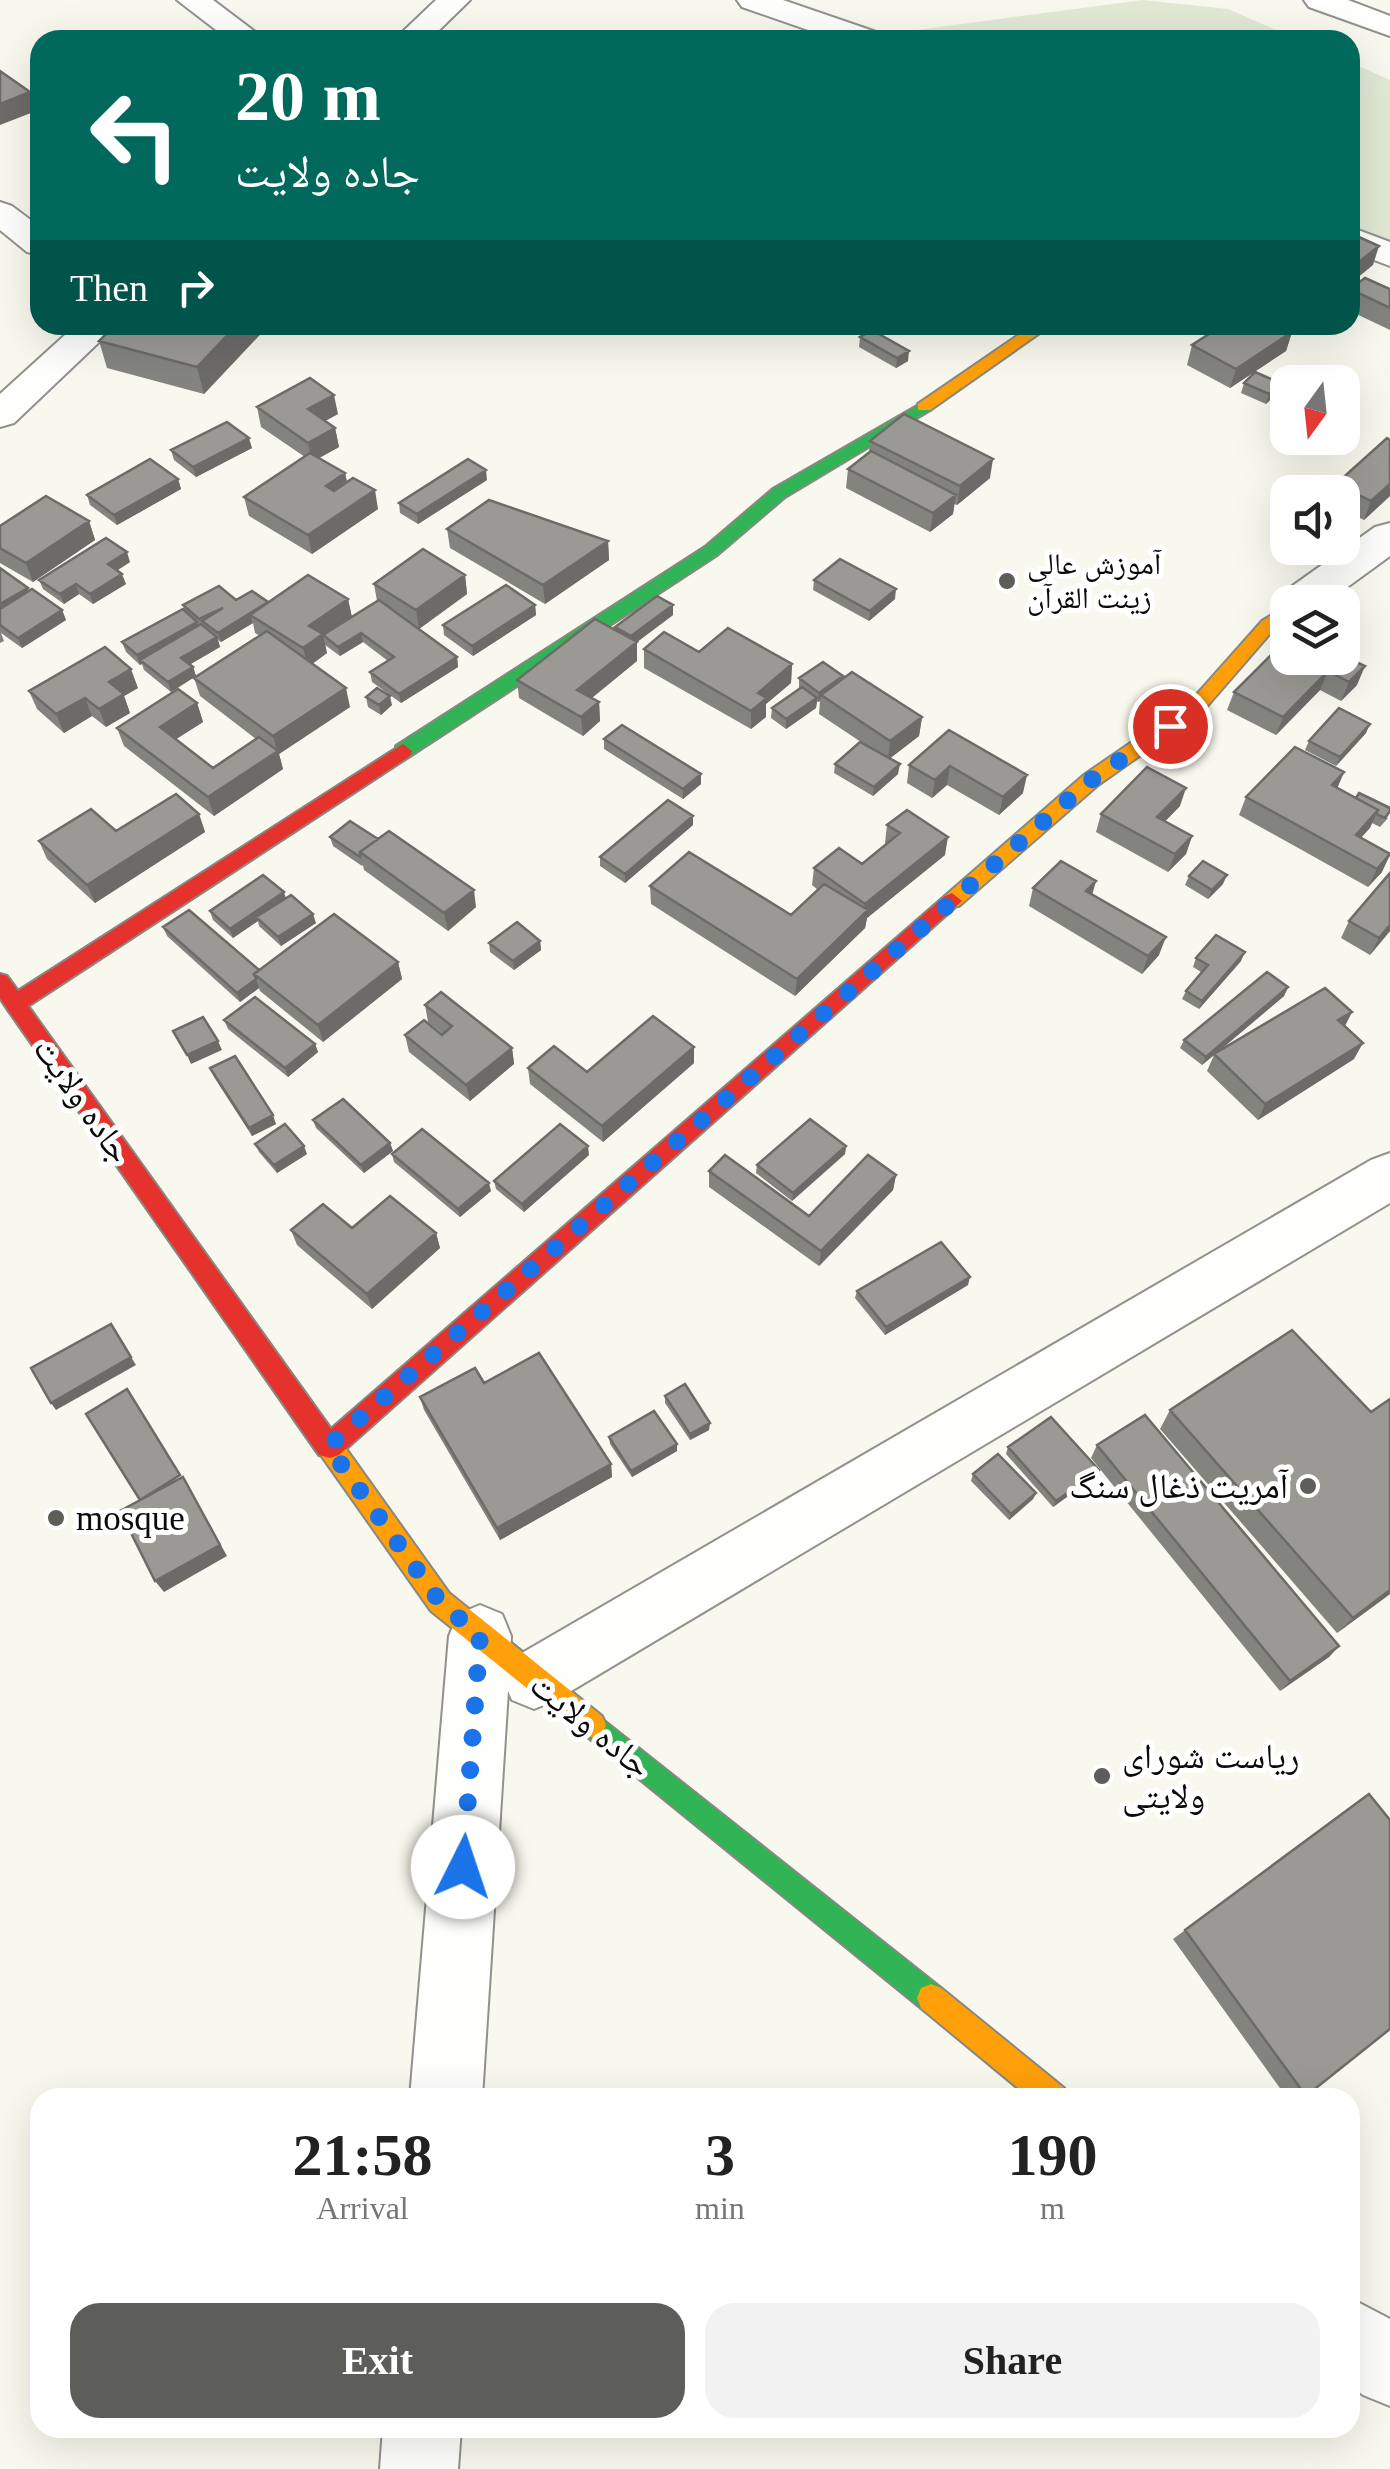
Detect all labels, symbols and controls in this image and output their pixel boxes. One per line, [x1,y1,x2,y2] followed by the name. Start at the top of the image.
[235,58,381,135] text: 20 m
[70,70,200,200] icon: left
[235,147,420,197] text: جاده ولایت
[168,260,223,315] icon: right
[70,267,148,309] text: Then
[1270,365,1360,455] north arrow
[1270,365,1360,675] map controls
[1270,475,1360,565] button: sound
[1027,547,1162,616] place label: آموزش عالی زینت القرآن
[996,570,1018,592] marker: آموزش عالی زینت القرآن
[1270,585,1360,675] button: layers
[1128,684,1213,769] pin
[1143,699,1198,754] icon: arrive
[25,1030,140,1170] street label: جاده ولایت
[1069,1467,1289,1507] place label: آمریت ذغال سنگ
[1297,1475,1319,1497] marker: آمریت ذغال سنگ
[76,1499,185,1538] place label: mosque
[45,1507,67,1529] marker: mosque
[523,1665,659,1786] street label: جاده ولایت
[1122,1737,1300,1817] place label: ریاست شورای ولایتی
[1091,1765,1113,1787] marker: ریاست شورای ولایتی
[411,1815,515,1919] position arrow
[293,2122,433,2188] text: 21:58
[705,2122,735,2188] text: 3
[1007,2122,1097,2188] text: 190
[316,2190,409,2226] text: Arrival
[695,2190,745,2226] text: min
[1040,2190,1065,2226] text: m
[70,2303,685,2418] button: Exit
[705,2303,1320,2418] button: Share

